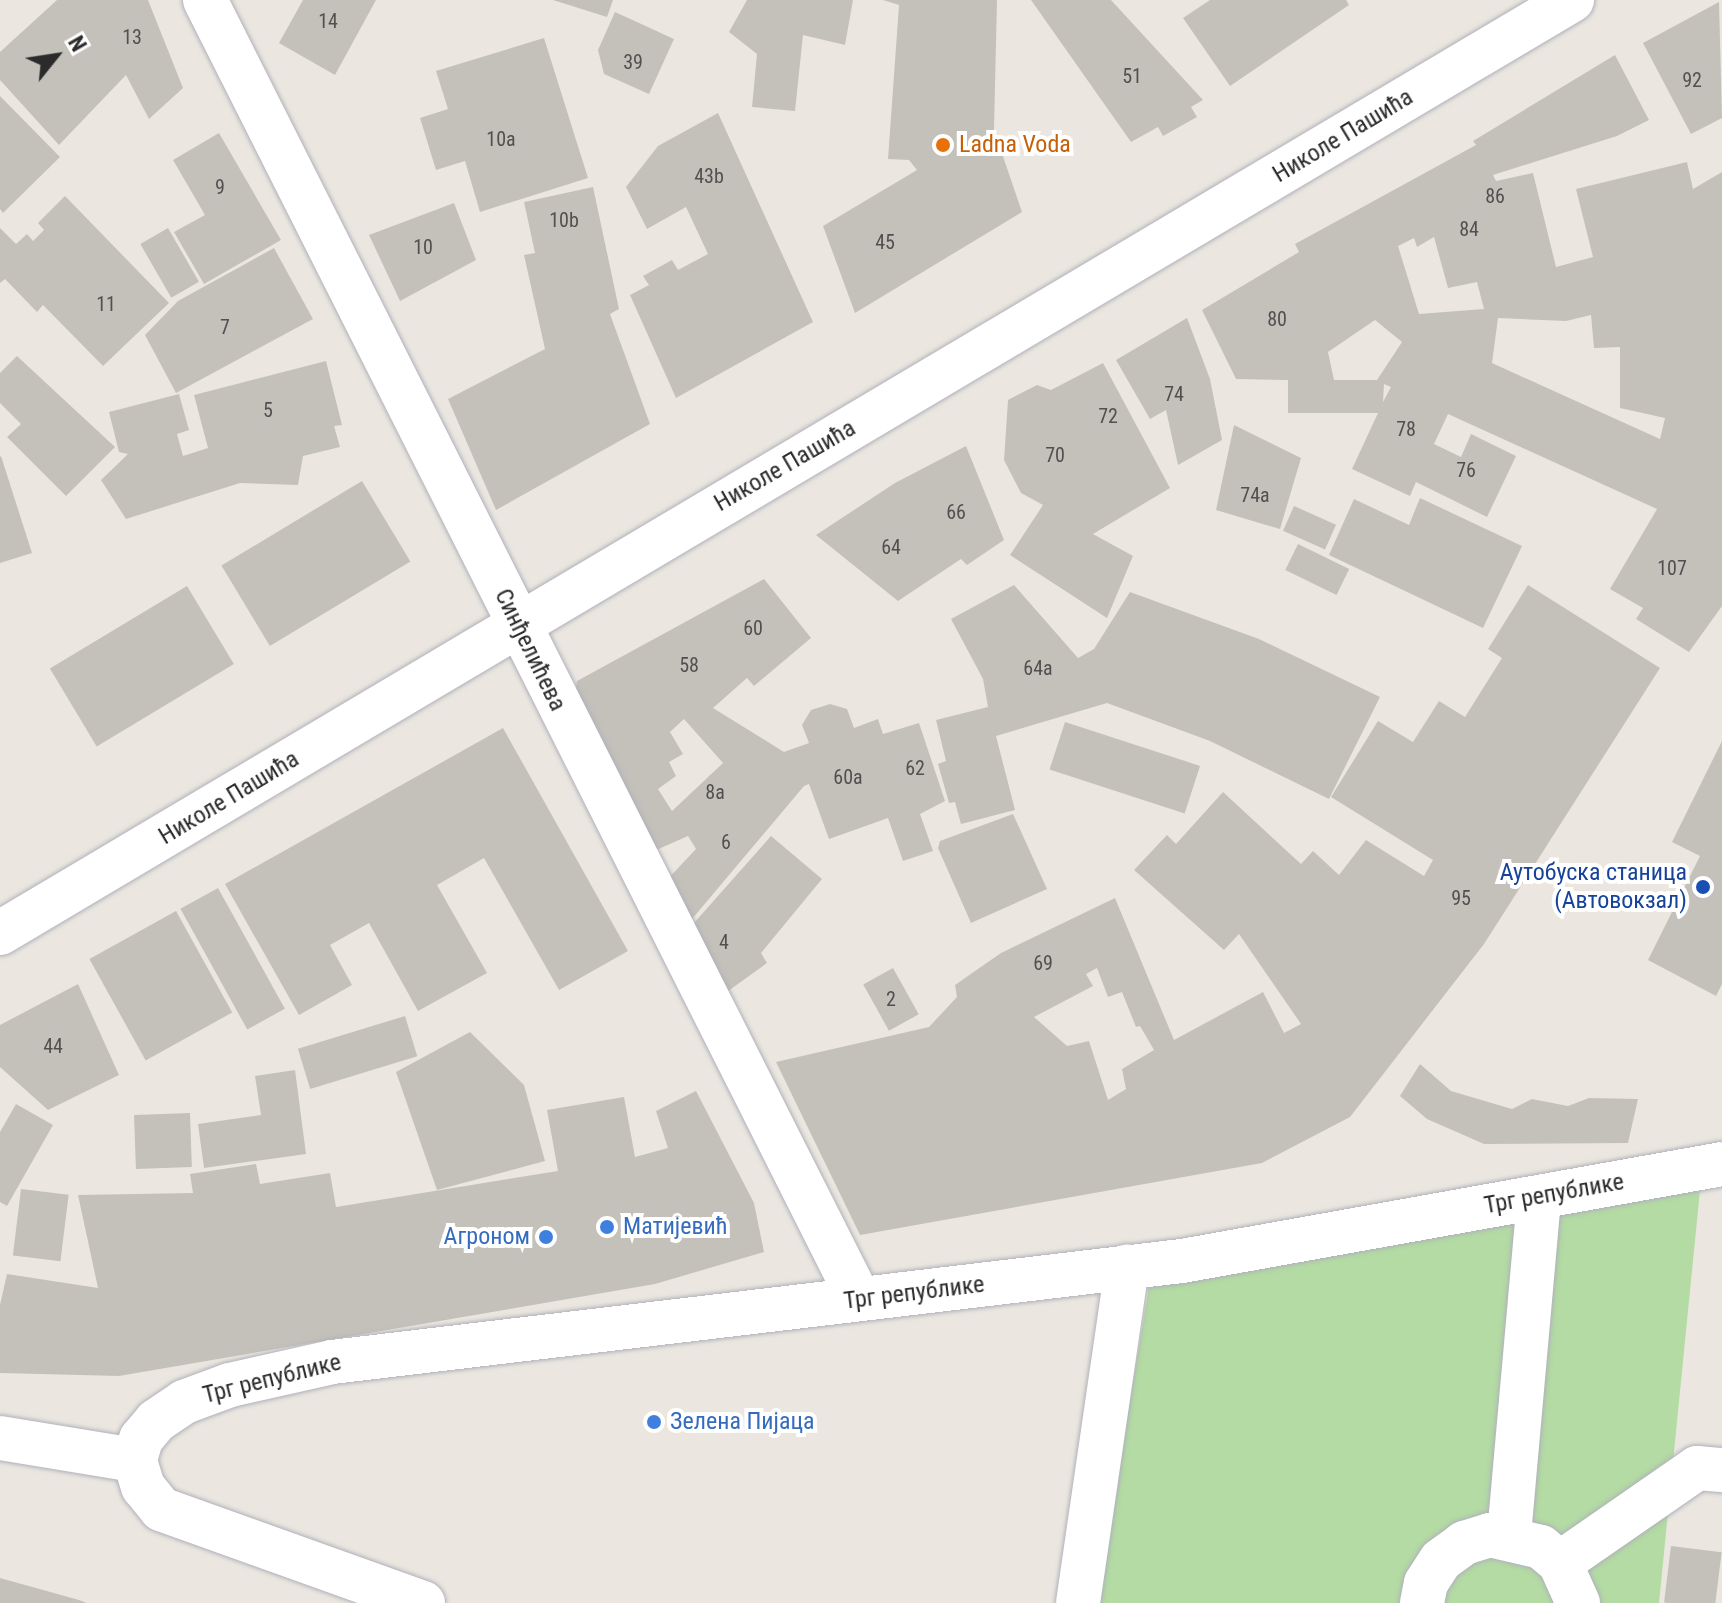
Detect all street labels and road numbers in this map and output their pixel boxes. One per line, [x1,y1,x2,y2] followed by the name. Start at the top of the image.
[1268,83,1418,189] street label: Николе Пашића
[709,414,861,518] street label: Николе Пашића
[488,584,572,716] street label: Синђелићева
[154,745,304,851] street label: Николе Пашића
[1482,1168,1626,1220] street label: Трг републике
[842,1270,986,1316] street label: Трг републике
[200,1348,344,1410] street label: Трг републике

